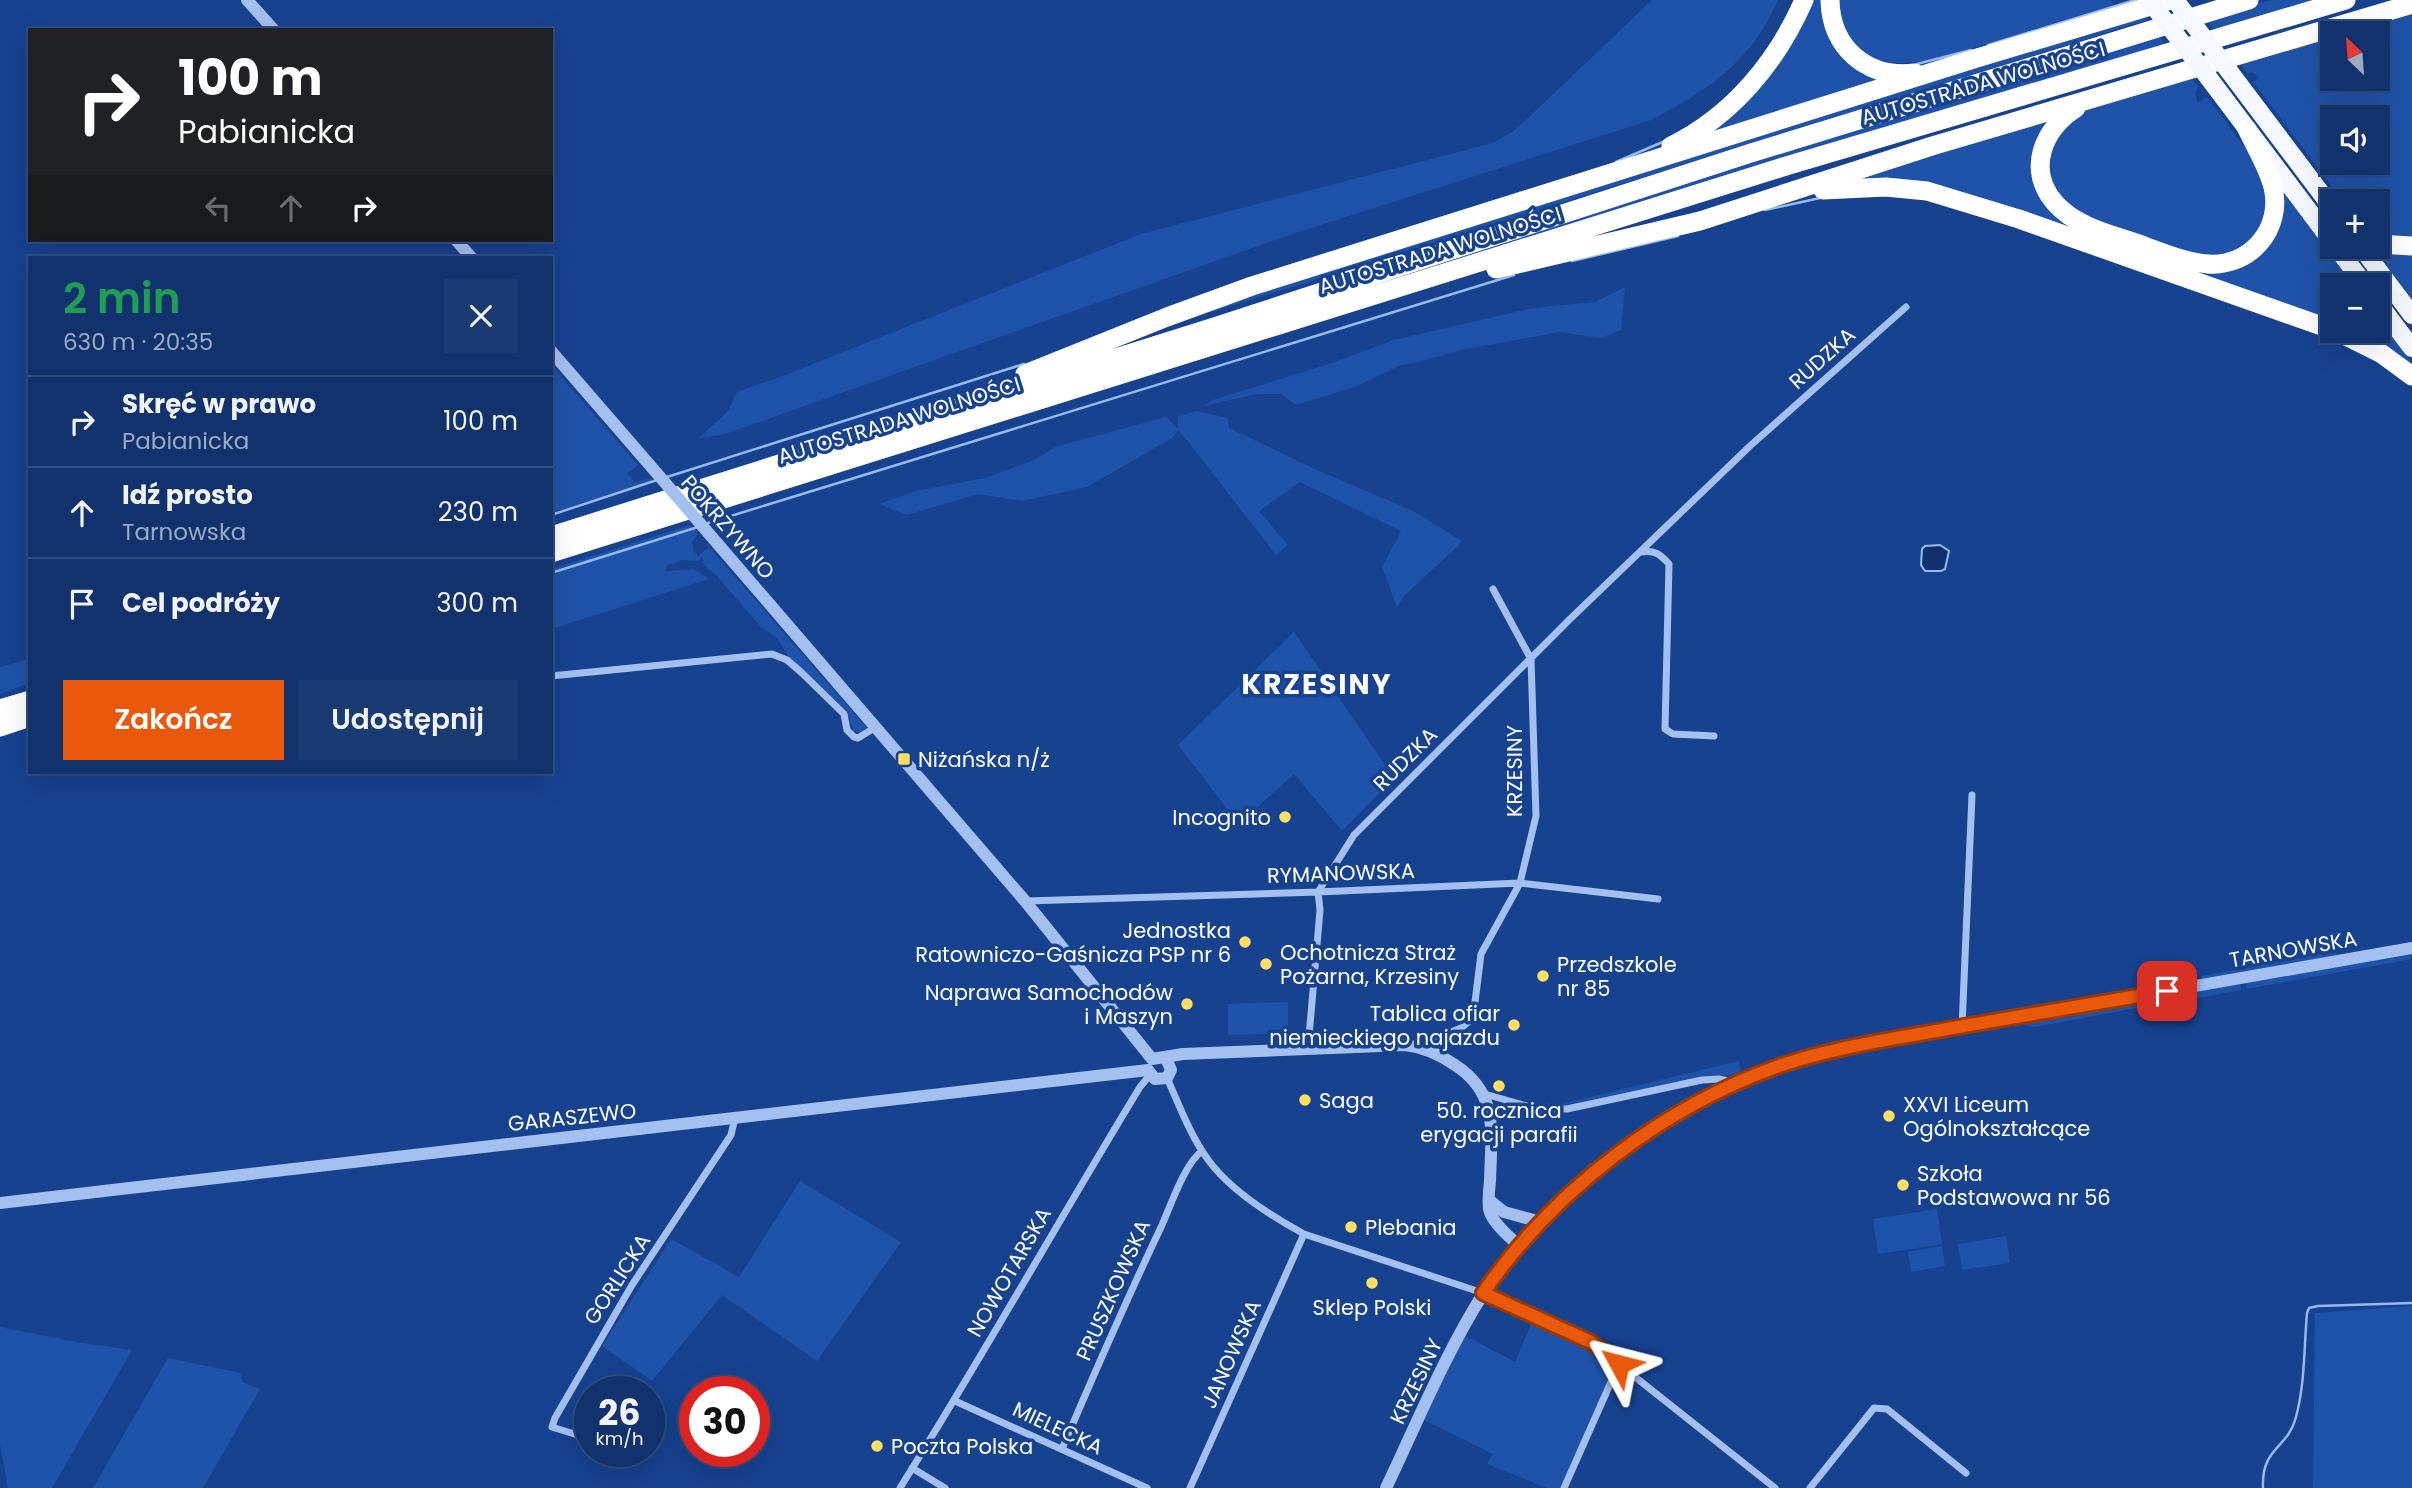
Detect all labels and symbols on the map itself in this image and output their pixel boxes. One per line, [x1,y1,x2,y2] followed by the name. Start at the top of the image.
[2320,21,2390,91] north arrow
[1858,34,2108,132] street label: AUTOSTRADA WOLNOŚCI
[1315,199,1565,301] street label: AUTOSTRADA WOLNOŚCI
[1783,320,1861,396] street label: RUDZKA
[774,369,1024,471] street label: AUTOSTRADA WOLNOŚCI
[675,469,781,585] street label: POKRZYWNO
[1242,665,1392,704] district label: KRZESINY
[1367,721,1443,797] street label: RUDZKA
[1500,725,1529,817] street label: KRZESINY
[918,745,1050,774] place label: Niżańska n/ż
[896,751,912,767] marker: Niżańska n/ż
[1172,803,1271,832] place label: Incognito
[1277,809,1293,825] marker: Incognito
[1266,856,1416,890] street label: RYMANOWSKA
[915,916,1231,969] place label: Jednostka Ratowniczo-Gaśnicza PSP nr 6
[2227,924,2359,974] street label: TARNOWSKA
[1237,934,1253,950] marker: Jednostka Ratowniczo-Gaśnicza PSP nr 6
[1280,938,1459,991] place label: Ochotnicza Straż Pożarna, Krzesiny
[1557,950,1677,1003] place label: Przedszkole nr 85
[1258,956,1274,972] marker: Ochotnicza Straż Pożarna, Krzesiny
[2137,961,2197,1021] pin
[1535,968,1551,984] marker: Przedszkole nr 85
[925,978,1173,1031] place label: Naprawa Samochodów i Maszyn
[1179,996,1195,1012] marker: Naprawa Samochodów i Maszyn
[1269,999,1500,1052] place label: Tablica ofiar niemieckiego najazdu
[1506,1017,1522,1033] marker: Tablica ofiar niemieckiego najazdu
[1491,1078,1507,1094] marker: 50. rocznica erygacji parafii
[1319,1086,1374,1115] place label: Saga
[1903,1090,2090,1143] place label: XXVI Liceum Ogólnokształcące
[1297,1092,1313,1108] marker: Saga
[506,1096,638,1138] street label: GARASZEWO
[1420,1096,1578,1149] place label: 50. rocznica erygacji parafii
[1881,1108,1897,1124] marker: XXVI Liceum Ogólnokształcące
[1917,1159,2111,1212] place label: Szkoła Podstawowa nr 56
[1895,1177,1911,1193] marker: Szkoła Podstawowa nr 56
[960,1202,1058,1342] street label: NOWOTARSKA
[1365,1213,1457,1242] place label: Plebania
[1069,1215,1157,1365] street label: PRUSZKOWSKA
[1343,1219,1359,1235] marker: Plebania
[577,1228,657,1330] street label: GORLICKA
[1364,1275,1380,1291] marker: Sklep Polski
[1313,1293,1431,1322] place label: Sklep Polski
[1194,1295,1268,1413] street label: JANOWSKA
[1582,1327,1656,1401] position arrow
[1383,1333,1449,1429] street label: KRZESINY
[679,1376,770,1467] speed limit sign: 30
[1008,1394,1108,1462] street label: MIELECKA
[891,1432,1033,1461] place label: Poczta Polska
[869,1438,885,1454] marker: Poczta Polska

